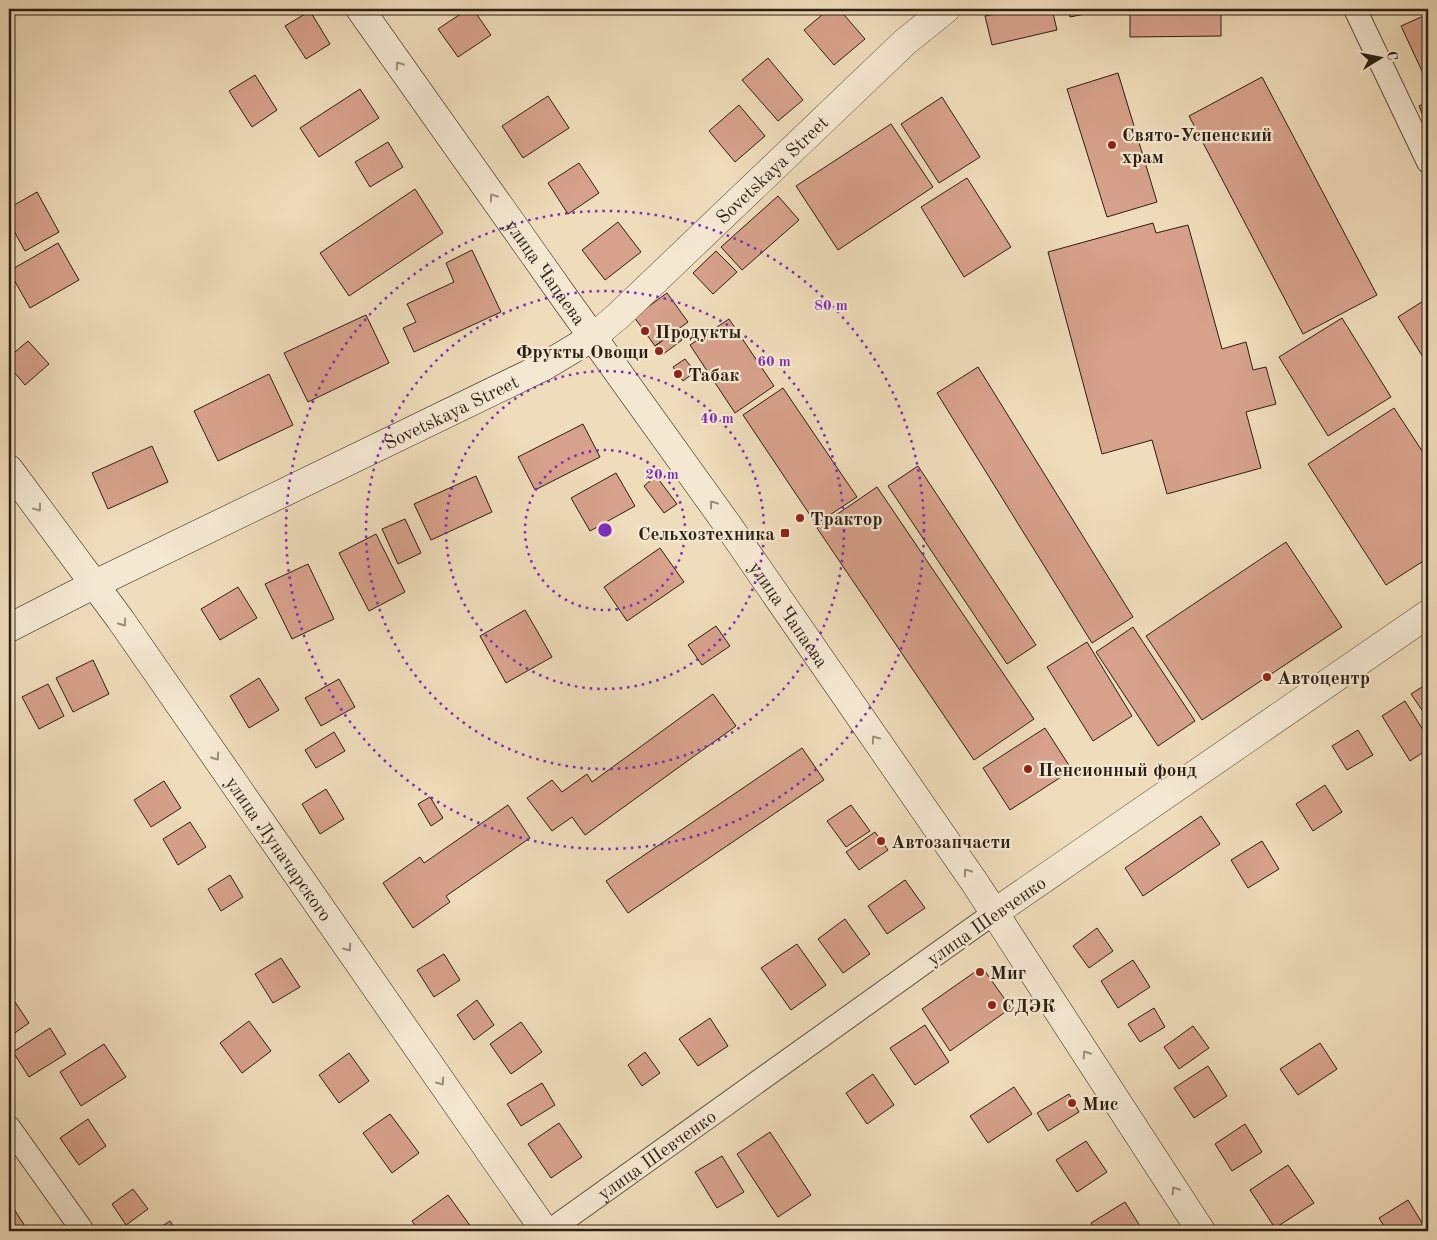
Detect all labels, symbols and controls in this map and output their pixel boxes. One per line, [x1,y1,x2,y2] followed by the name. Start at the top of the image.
[1354,32,1404,82] north arrow
[1384,50,1400,62] text: С
[396,61,405,71] one-way arrow
[714,114,833,229] street label: Sovetskaya Street
[1122,127,1272,168] place label: Свято-Успенский храм
[1106,139,1118,151] marker: Свято-Успенский храм
[490,194,499,203] one-way arrow
[500,217,588,330] street label: улица Чапаева
[814,299,848,314] text: 80 m
[655,324,742,343] place label: Продукты
[639,325,651,337] marker: Продукты
[516,344,649,363] place label: Фрукты Овощи
[653,345,665,357] marker: Фрукты Овощи
[757,355,791,370] text: 60 m
[688,367,740,386] place label: Табак
[672,368,684,380] marker: Табак
[382,373,522,454] street label: Sovetskaya Street
[700,412,734,427] text: 40 m
[645,468,679,483] text: 20 m
[710,501,719,510] one-way arrow
[32,502,40,511] one-way arrow
[810,511,883,530] place label: Трактор
[794,512,806,524] marker: Трактор
[596,521,614,539] centre of rings
[638,526,775,545] place label: Сельхозтехника
[779,527,791,539] marker: Сельхозтехника
[744,559,831,673] street label: улица Чапаева
[117,617,126,627] one-way arrow
[1277,670,1370,689] place label: Автоцентр
[1261,671,1273,683] marker: Автоцентр
[872,735,881,744] one-way arrow
[210,751,219,761] one-way arrow
[1038,762,1197,781] place label: Пенсионный фонд
[1022,763,1034,775] marker: Пенсионный фонд
[221,774,334,926] street label: улица Луначарского
[891,834,1011,853] place label: Автозапчасти
[875,835,887,847] marker: Автозапчасти
[964,869,973,878] one-way arrow
[925,874,1050,970] street label: улица Шевченко
[342,942,351,952] one-way arrow
[990,965,1026,984] place label: Миг
[974,966,986,978] marker: Миг
[1002,998,1055,1017] place label: СДЭК
[986,999,998,1011] marker: СДЭК
[1083,1051,1092,1060] one-way arrow
[435,1076,444,1085] one-way arrow
[1082,1096,1119,1115] place label: Мис
[1066,1097,1078,1109] marker: Мис
[595,1108,721,1205] street label: улица Шевченко
[1172,1187,1181,1196] one-way arrow

